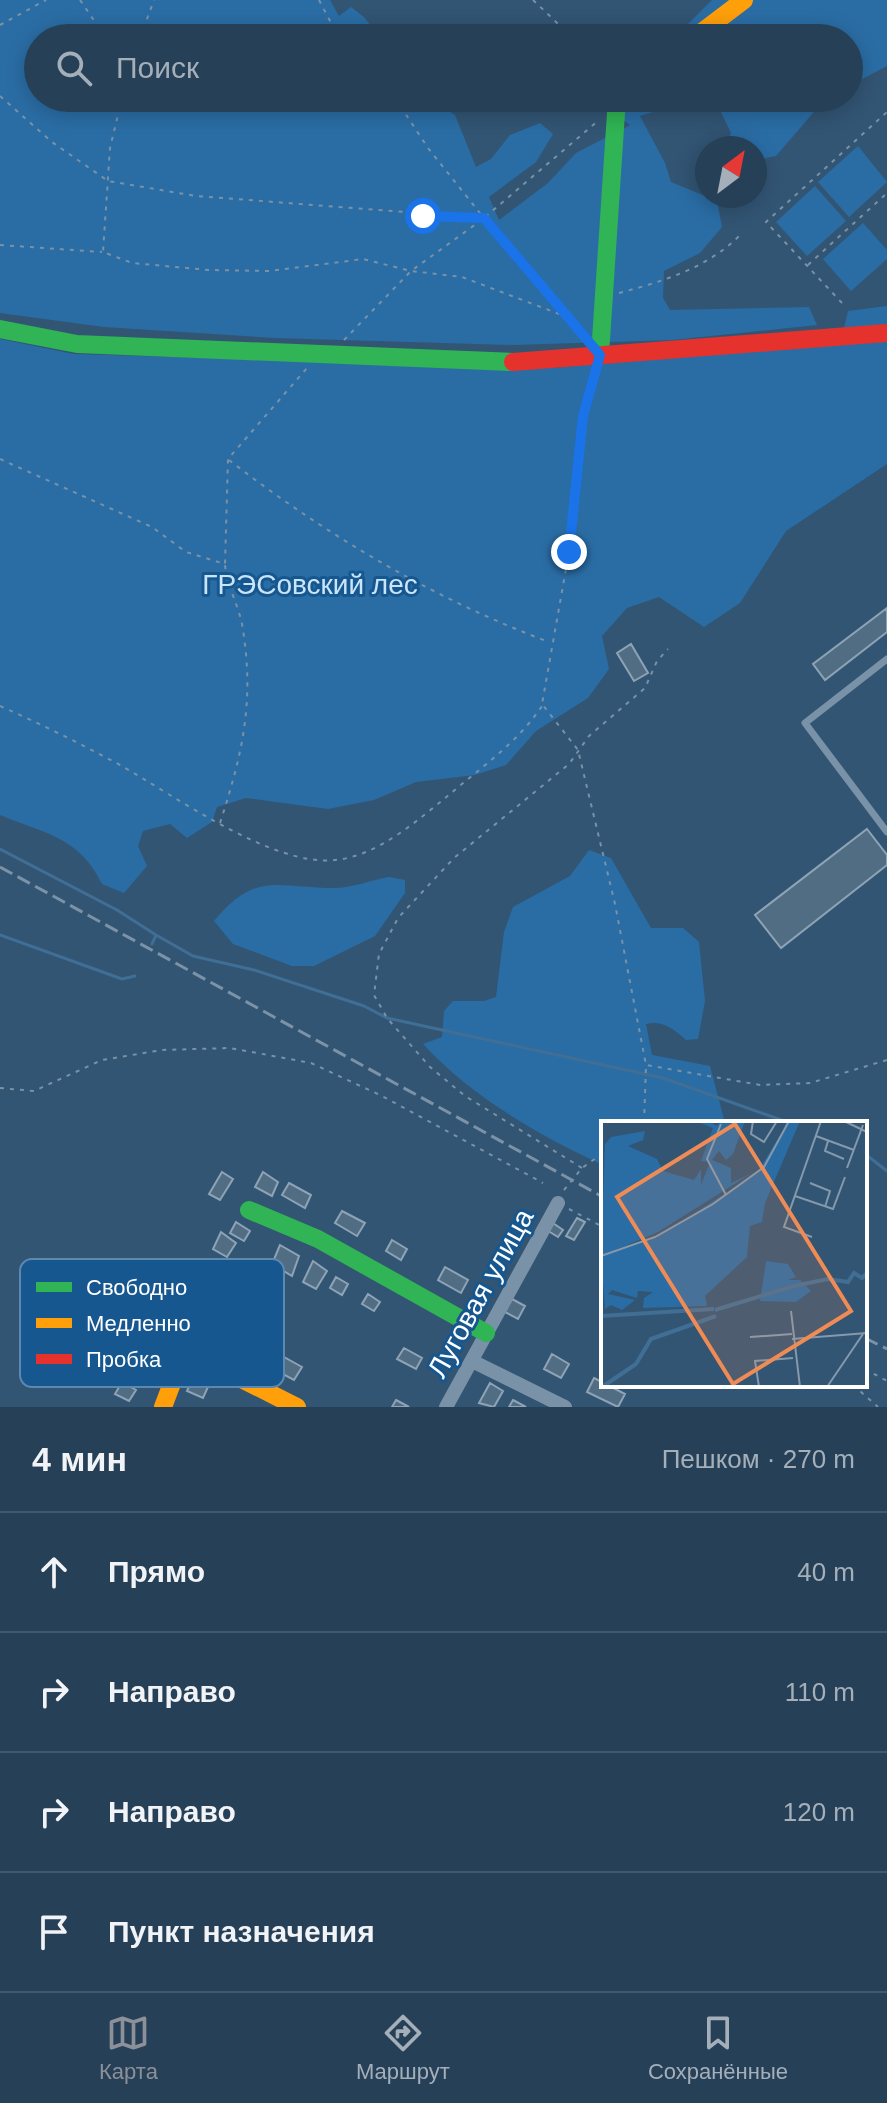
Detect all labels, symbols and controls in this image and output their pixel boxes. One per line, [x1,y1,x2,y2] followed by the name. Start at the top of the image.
[24,24,863,112] search box
[52,46,96,90] icon: search
[116,51,199,84] text: Поиск
[695,136,767,208] north arrow
[405,198,441,234] route start
[551,534,587,570] route end
[202,569,418,600] park label: ГРЭСовский лес
[601,1121,867,1387] inset map
[421,1203,540,1383] street label: Луговая улица
[20,1259,284,1387] legend
[86,1275,187,1300] text: Свободно
[86,1311,191,1336] text: Медленно
[86,1347,162,1372] text: Пробка
[32,1440,127,1478] text: 4 мин
[662,1444,855,1474] text: Пешком · 270 m
[32,1550,76,1594] icon: ahead
[108,1555,205,1588] text: Прямо
[797,1557,855,1587] text: 40 m
[32,1670,76,1714] icon: right
[108,1675,236,1708] text: Направо
[785,1677,855,1707] text: 110 m
[32,1790,76,1834] icon: right
[108,1795,236,1828] text: Направо
[783,1797,855,1827] text: 120 m
[32,1910,76,1954] icon: arrive
[108,1915,375,1948] text: Пункт назначения
[99,2011,158,2085] tab: Карта
[356,2011,450,2085] tab: Маршрут
[648,2011,788,2085] tab: Сохранённые

